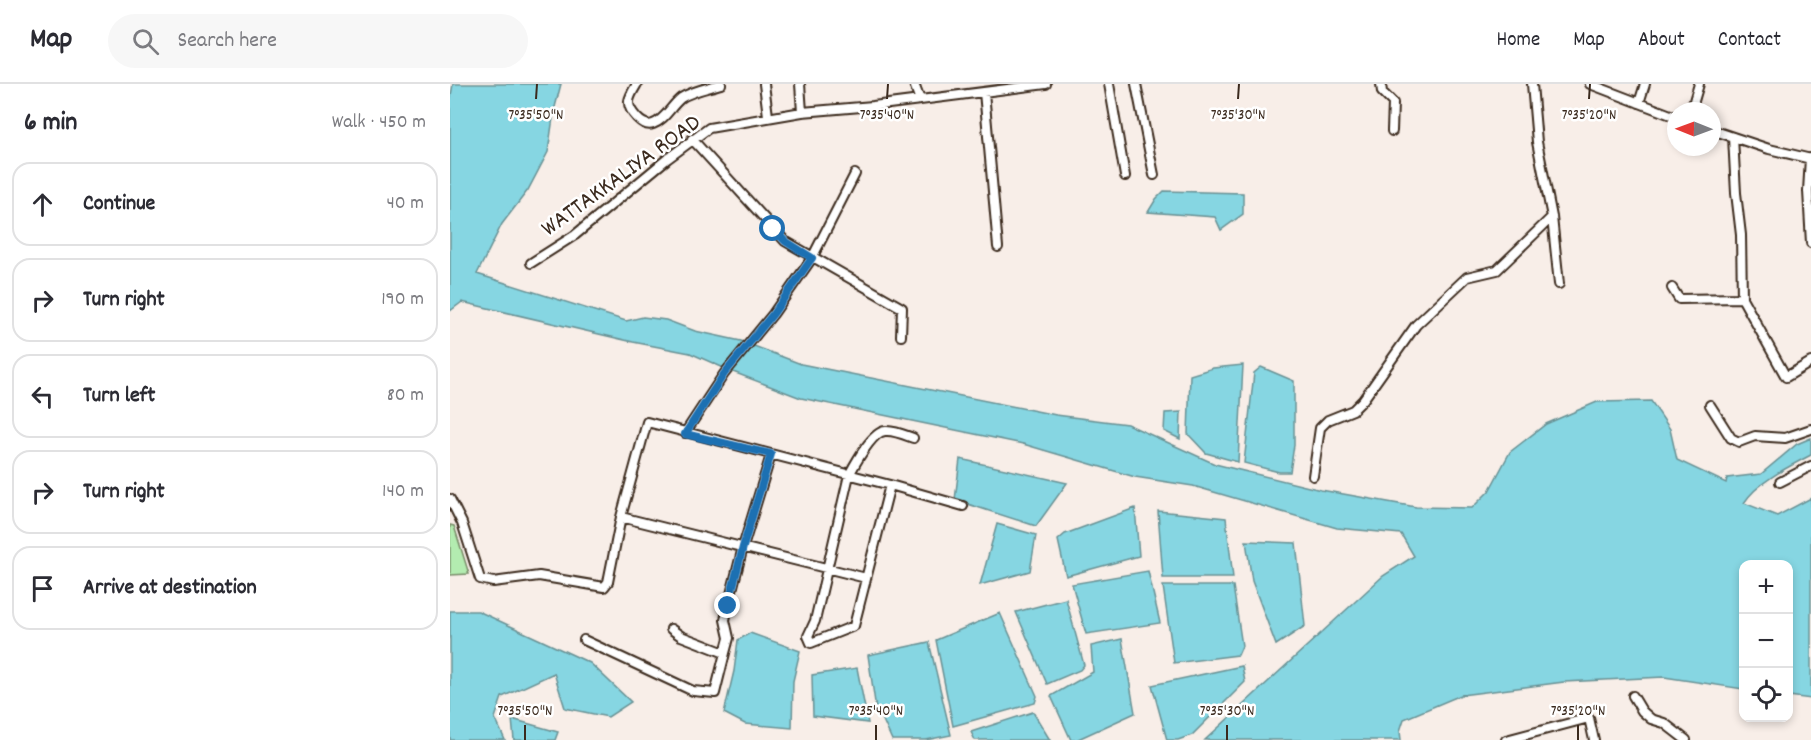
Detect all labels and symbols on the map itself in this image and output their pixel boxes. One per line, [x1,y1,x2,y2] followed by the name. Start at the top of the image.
[1667,102,1721,156] north arrow
[509,105,564,127] text: 7°35'50"N
[860,105,914,127] text: 7°35'40"N
[1211,105,1265,127] text: 7°35'30"N
[1562,105,1616,127] text: 7°35'20"N
[535,107,709,246] street label: WATTAKKALIYA ROAD
[759,215,785,241] route start
[714,592,740,618] route end
[498,701,553,723] text: 7°35'50"N
[849,701,903,723] text: 7°35'40"N
[1200,701,1254,723] text: 7°35'30"N
[1551,701,1605,723] text: 7°35'20"N

